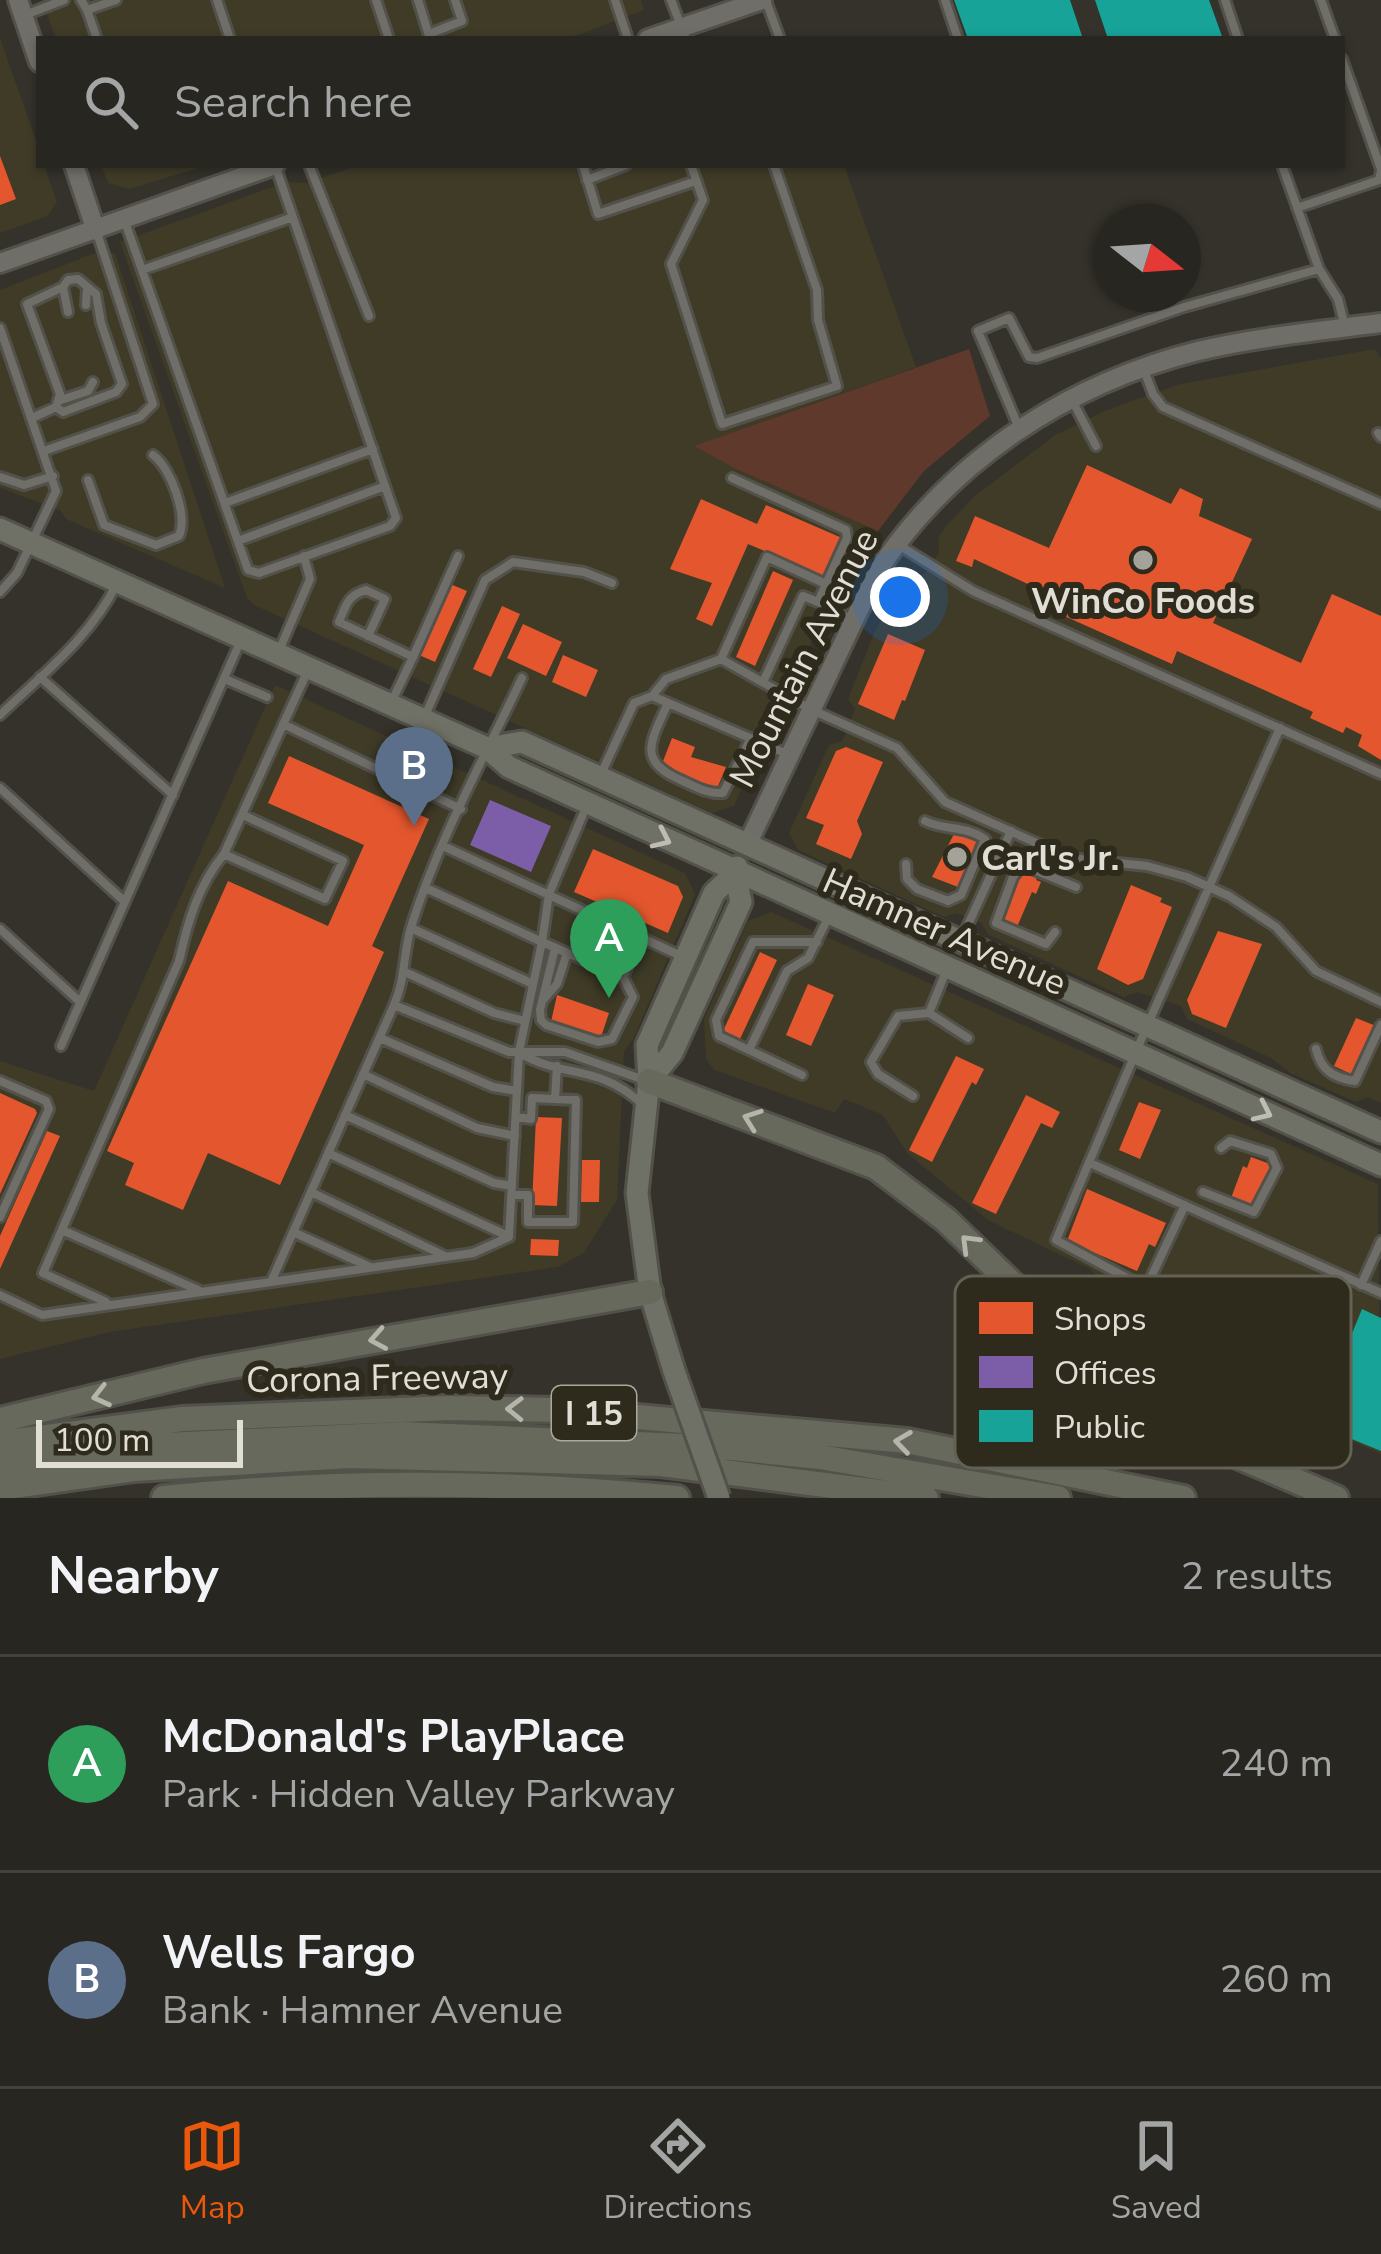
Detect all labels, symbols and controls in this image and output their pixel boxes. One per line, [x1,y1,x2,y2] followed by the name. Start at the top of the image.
[36,36,1345,168] search box
[78,69,144,135] icon: search
[174,72,413,133] text: Search here
[1093,204,1201,312] north arrow
[718,521,891,796] street label: Mountain Avenue
[1130,547,1156,573] marker: WinCo Foods
[870,567,930,627] your location
[1031,577,1255,626] place label: WinCo Foods
[375,727,453,826] pin: B
[650,825,671,848] one-way arrow
[981,834,1119,883] place label: Carl's Jr.
[944,844,970,870] marker: Carl's Jr.
[815,857,1074,1008] street label: Hamner Avenue
[570,899,648,998] pin: A
[1251,1097,1273,1121] one-way arrow
[742,1109,763,1133] one-way arrow
[962,1235,984,1257] one-way arrow
[955,1276,1351,1468] legend
[1054,1297,1147,1342] text: Shops
[368,1326,388,1351] one-way arrow
[1054,1351,1157,1396] text: Offices
[246,1352,509,1405] street label: Corona Freeway
[92,1382,112,1407] one-way arrow
[552,1386,636,1440] road number: I 15
[505,1397,524,1423] one-way arrow
[1054,1405,1145,1450] text: Public
[36,1414,243,1467] scale bar
[54,1418,150,1463] text: 100 m
[894,1430,913,1456] one-way arrow
[48,1541,219,1611] text: Nearby
[1181,1550,1333,1603] text: 2 results
[162,1707,625,1768] text: McDonald's PlayPlace
[72,1737,102,1790] text: A
[1219,1737,1333,1790] text: 240 m
[162,1768,675,1821] text: Park · Hidden Valley Parkway
[162,1923,416,1984] text: Wells Fargo
[74,1953,100,2006] text: B
[1219,1953,1333,2006] text: 260 m
[162,1984,563,2037] text: Bank · Hamner Avenue
[179,2113,245,2230] tab: Map
[604,2113,752,2230] tab: Directions
[1111,2113,1202,2230] tab: Saved

